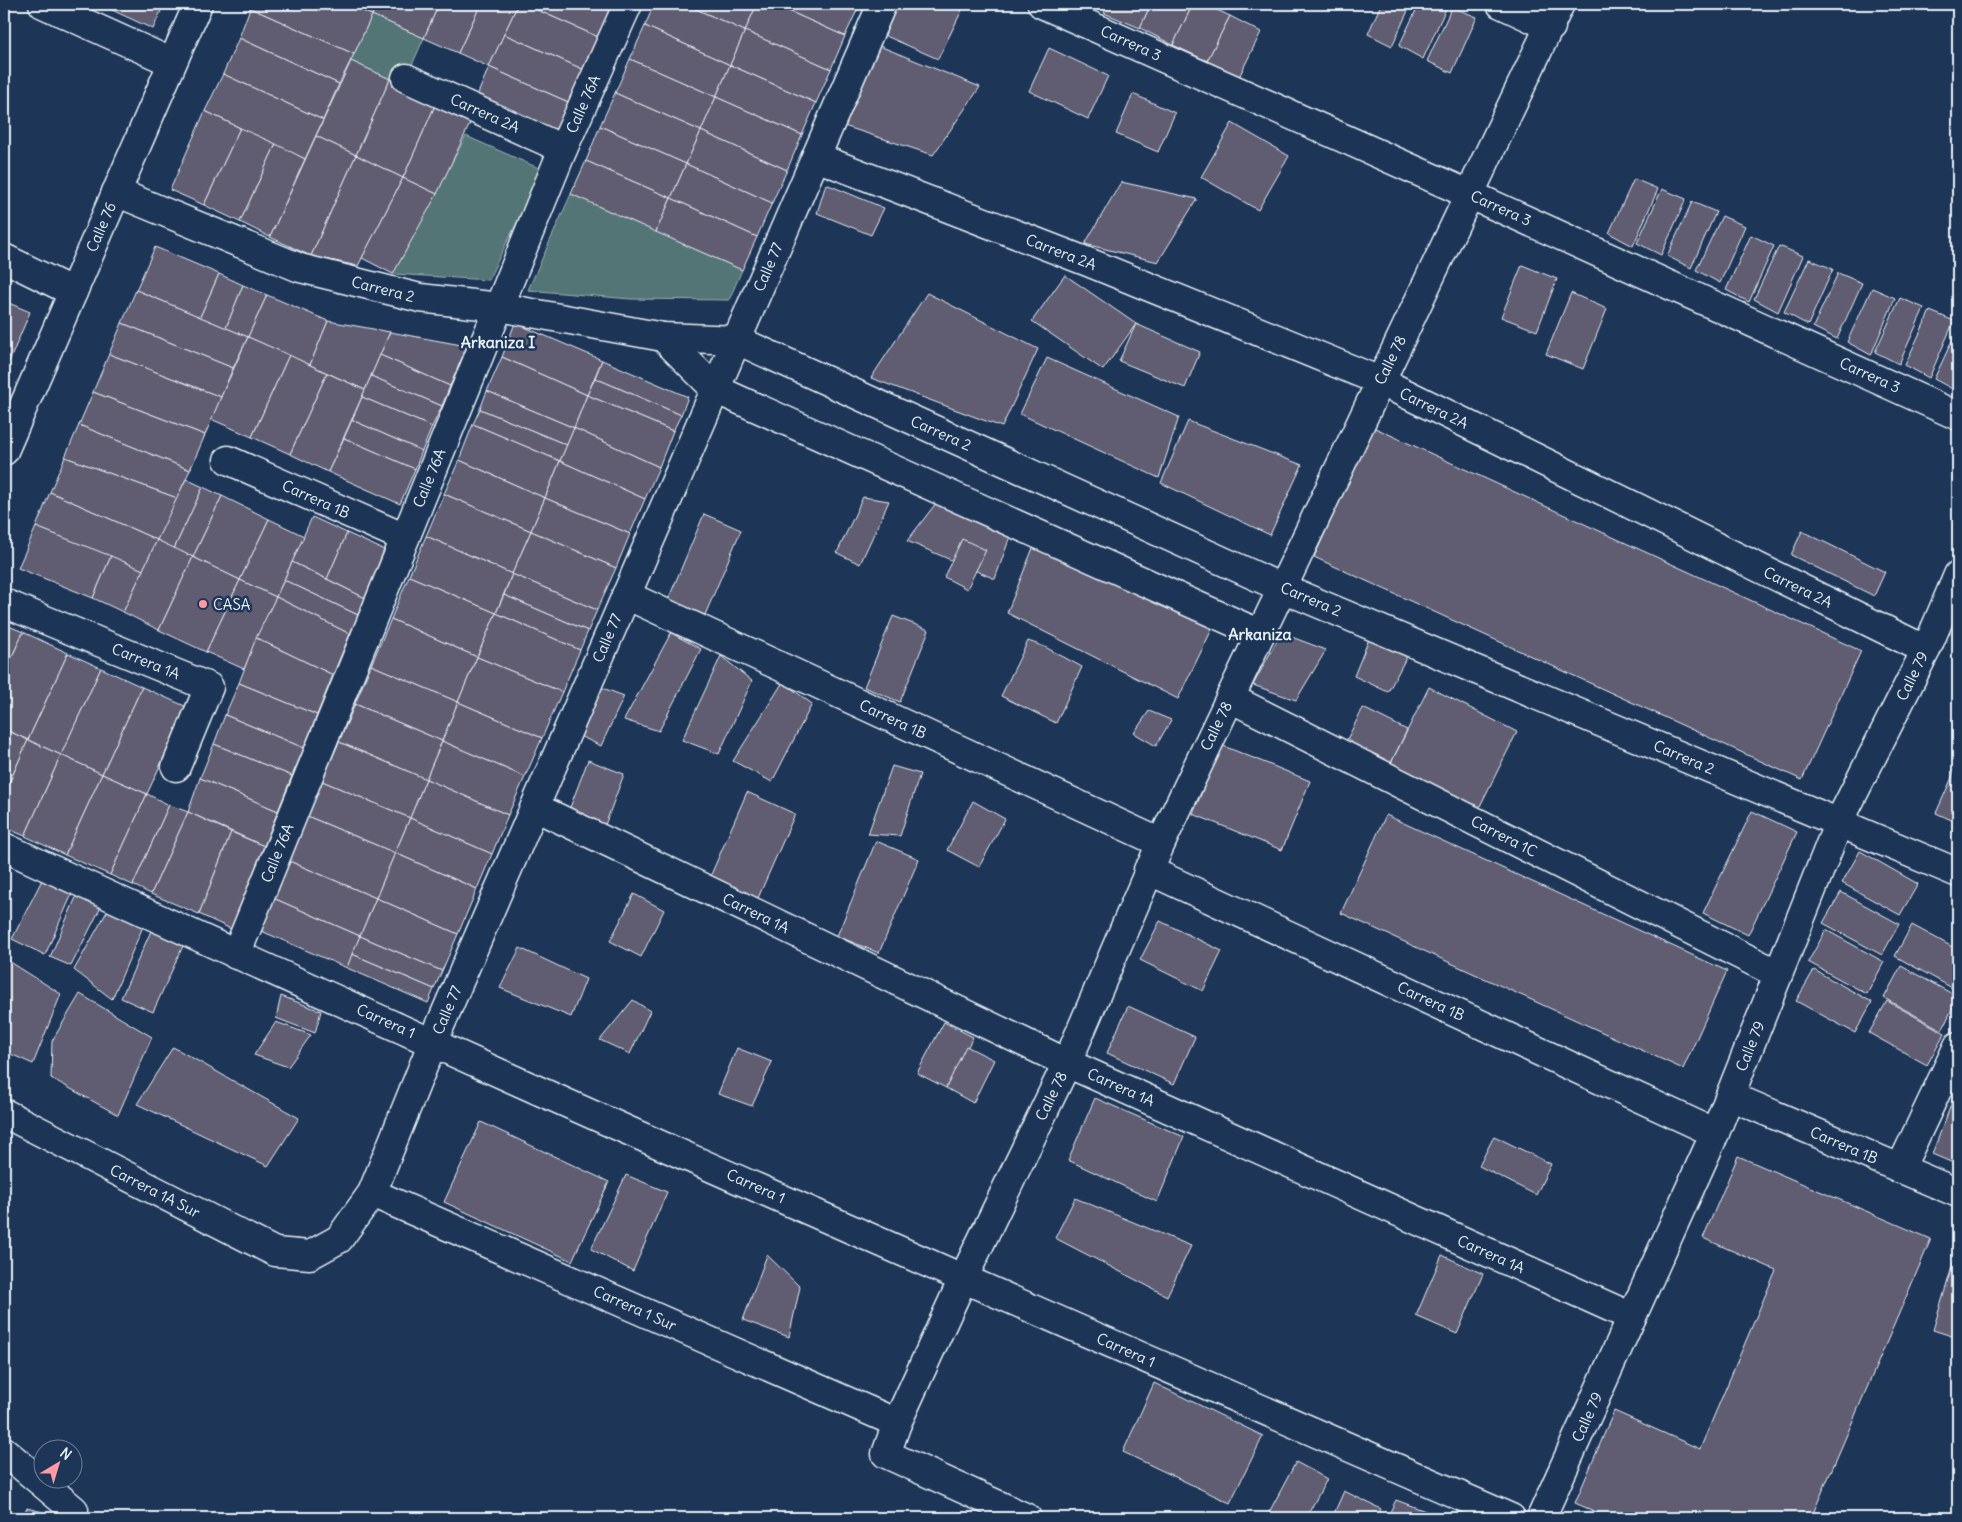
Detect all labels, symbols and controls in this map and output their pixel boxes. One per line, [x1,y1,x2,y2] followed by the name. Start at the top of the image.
[1098,21,1164,65] street label: Carrera 3
[562,71,604,136] street label: Calle 76A
[447,89,523,137] street label: Carrera 2A
[1468,186,1534,230] street label: Carrera 3
[82,199,120,255] street label: Calle 76
[1023,230,1099,274] street label: Carrera 2A
[749,240,787,294] street label: Calle 77
[349,272,417,306] street label: Carrera 2
[461,332,535,352] district label: Arkaniza I
[1370,332,1410,388] street label: Calle 78
[1837,353,1903,397] street label: Carrera 3
[1397,383,1472,433] street label: Carrera 2A
[908,411,974,455] street label: Carrera 2
[409,445,450,510] street label: Calle 76A
[279,476,353,522] street label: Carrera 1B
[1761,562,1836,612] street label: Carrera 2A
[1278,578,1344,620] street label: Carrera 2
[213,595,251,614] place label: CASA
[197,598,209,610] marker: CASA
[588,611,626,665] street label: Calle 77
[1228,624,1292,644] district label: Arkaniza
[109,639,183,683] street label: Carrera 1A
[1892,648,1932,704] street label: Calle 79
[856,695,930,743] street label: Carrera 1B
[1196,698,1236,754] street label: Calle 78
[1651,736,1717,778] street label: Carrera 2
[1468,811,1541,861] street label: Carrera 1C
[257,820,298,885] street label: Calle 76A
[720,889,793,937] street label: Carrera 1A
[1394,977,1468,1025] street label: Carrera 1B
[428,983,466,1037] street label: Calle 77
[354,1000,418,1042] street label: Carrera 1
[1731,1018,1769,1074] street label: Calle 79
[1084,1064,1158,1110] street label: Carrera 1A
[1031,1068,1071,1124] street label: Calle 78
[1807,1122,1881,1168] street label: Carrera 1B
[107,1160,203,1222] street label: Carrera 1A Sur
[724,1165,788,1207] street label: Carrera 1
[1454,1231,1528,1277] street label: Carrera 1A
[590,1281,680,1335] street label: Carrera 1 Sur
[1094,1329,1158,1371] street label: Carrera 1
[1568,1389,1606,1445] street label: Calle 79
[32,1440,82,1490] north arrow
[57,1444,75,1464] text: N

